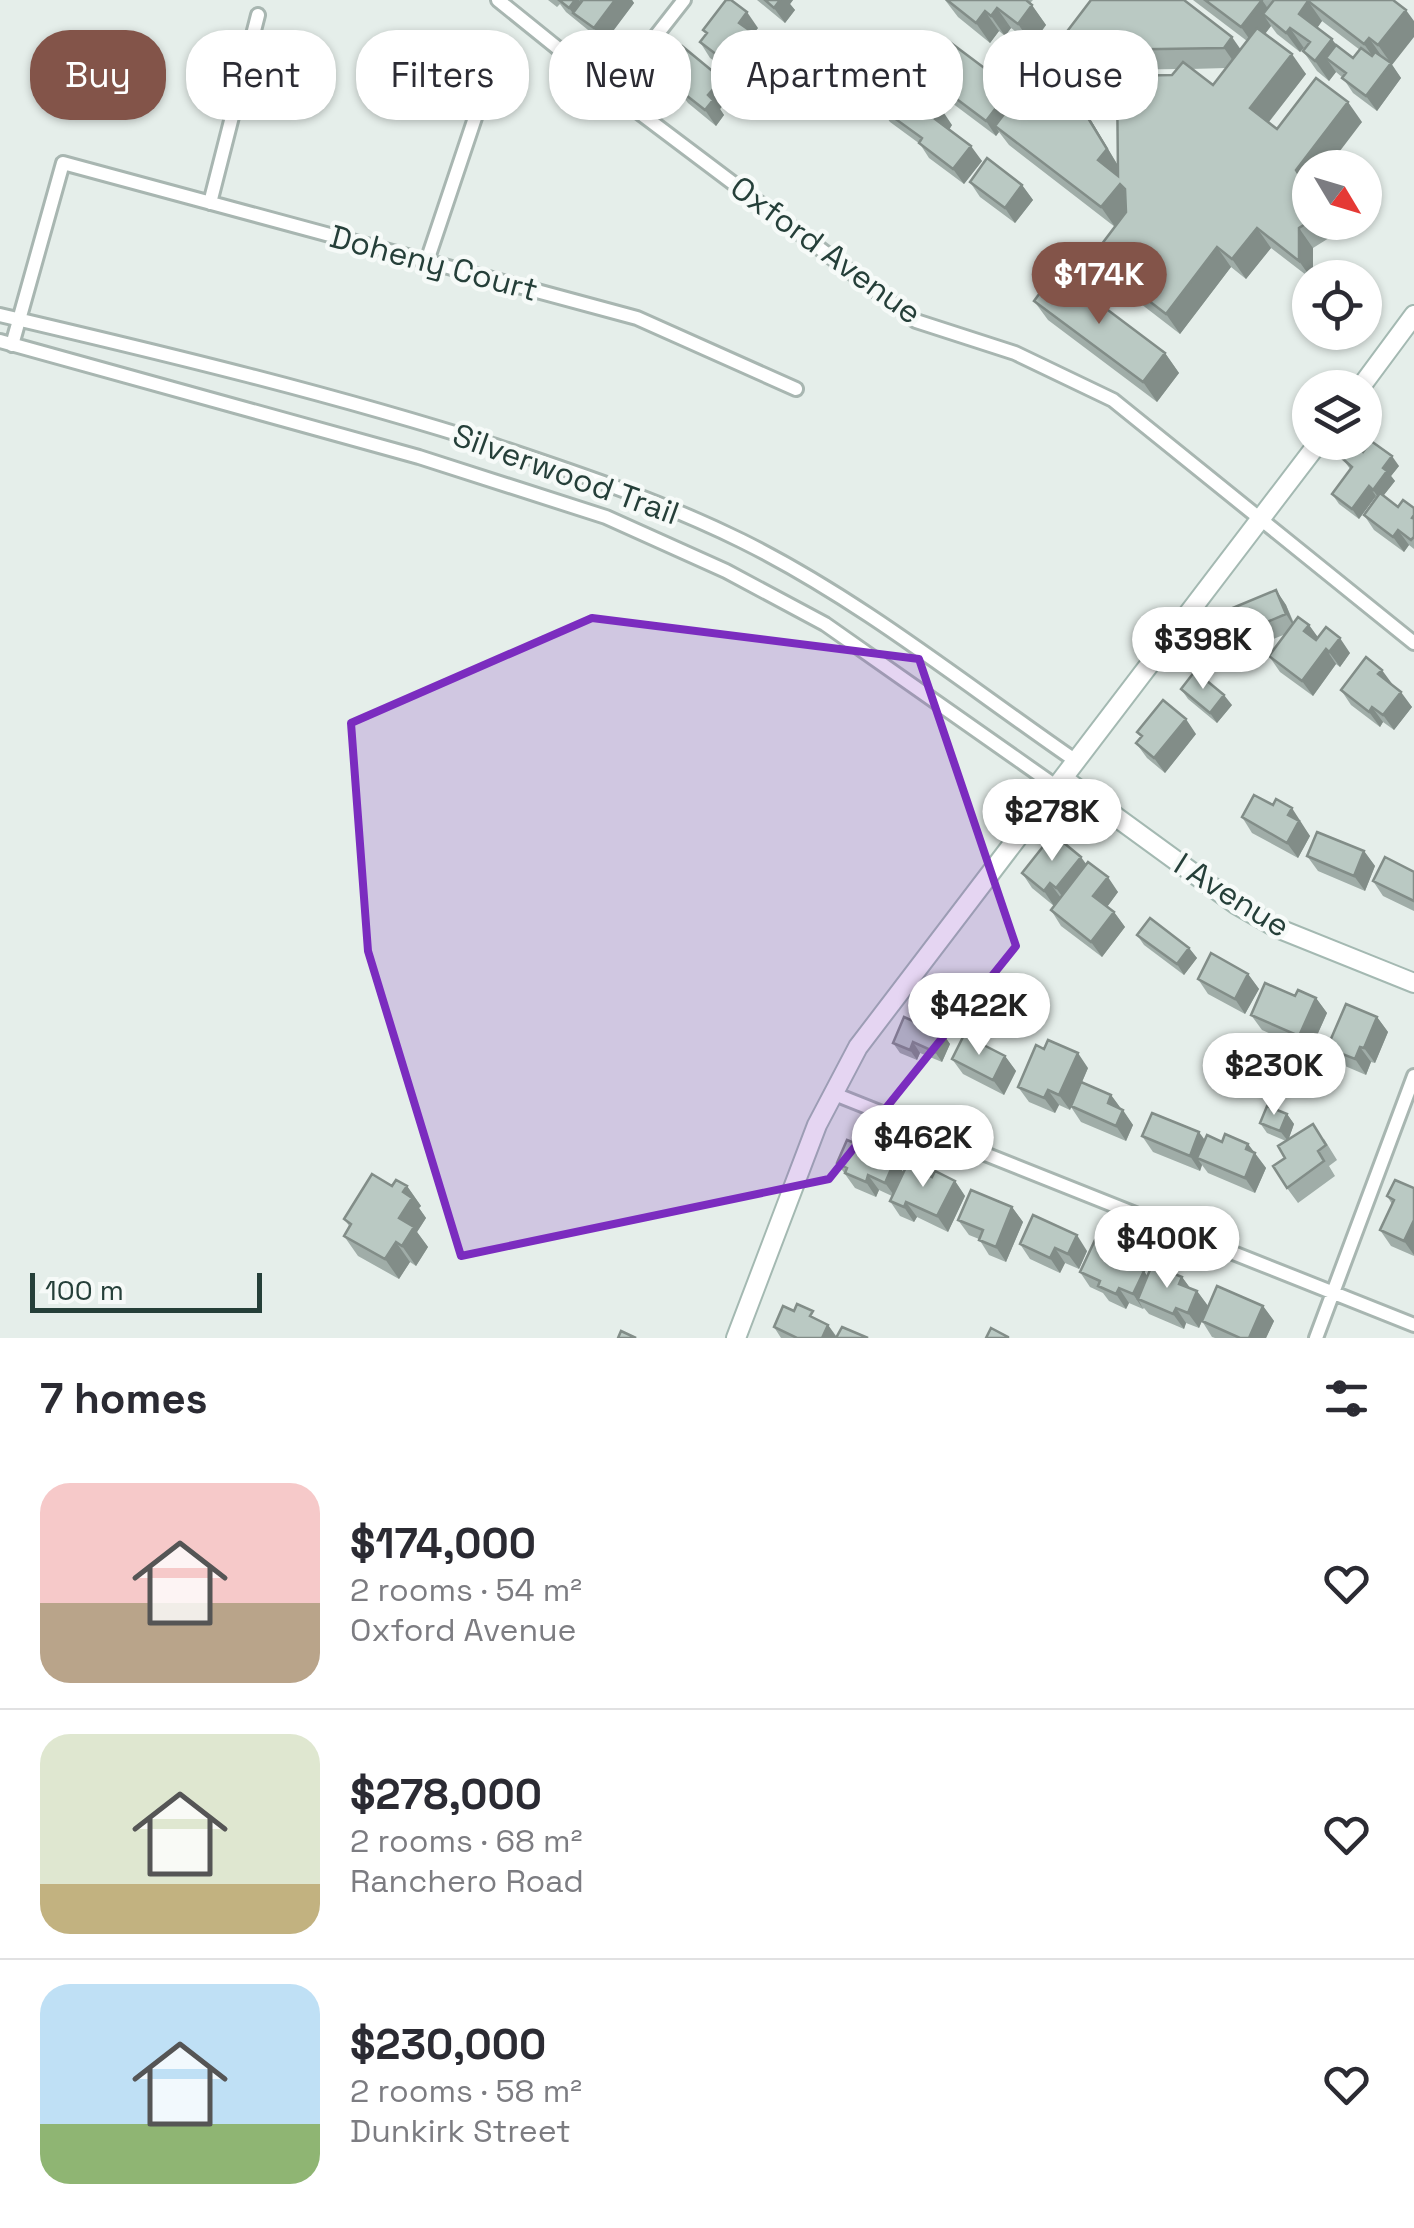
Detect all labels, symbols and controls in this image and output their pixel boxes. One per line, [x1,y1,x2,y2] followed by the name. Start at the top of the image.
[30,30,166,120] chip: Buy
[186,30,336,120] chip: Rent
[356,30,529,120] chip: Filters
[549,30,691,120] chip: New
[711,30,963,120] chip: Apartment
[983,30,1158,120] chip: House
[1292,150,1382,240] north arrow
[1292,150,1382,460] map controls
[723,167,929,333] street label: Oxford Avenue
[326,216,542,310] street label: Doheny Court
[1029,242,1169,327] pin: $174K
[1054,254,1144,294] text: $174K
[1292,260,1382,350] button: locate
[1292,370,1382,460] button: layers
[447,415,685,533] street label: Silverwood Trail
[1133,607,1273,692] pin: $398K
[1154,619,1252,659] text: $398K
[982,779,1122,864] pin: $278K
[1004,791,1100,831] text: $278K
[1167,844,1297,946] street label: I Avenue
[909,973,1049,1058] pin: $422K
[930,985,1028,1025] text: $422K
[1204,1033,1344,1118] pin: $230K
[1225,1045,1323,1085] text: $230K
[853,1105,993,1190] pin: $462K
[874,1117,972,1157] text: $462K
[1097,1206,1237,1291] pin: $400K
[1116,1218,1218,1258] text: $400K
[30,1268,262,1312] scale bar
[45,1272,124,1308] text: 100 m
[1319,1371,1374,1426] icon: filters
[40,1372,208,1425] text: 7 homes
[350,1517,536,1570] text: $174,000
[120,1523,240,1643] icon: home
[1319,1556,1374,1611] icon: heart
[350,1570,582,1610] text: 2 rooms · 54 m²
[350,1610,576,1650] text: Oxford Avenue
[350,1768,542,1821] text: $278,000
[120,1774,240,1894] icon: home
[1319,1807,1374,1862] icon: heart
[350,1821,582,1861] text: 2 rooms · 68 m²
[350,1861,584,1901] text: Ranchero Road
[350,2018,546,2071] text: $230,000
[120,2024,240,2144] icon: home
[1319,2057,1374,2112] icon: heart
[350,2071,582,2111] text: 2 rooms · 58 m²
[350,2111,571,2151] text: Dunkirk Street

